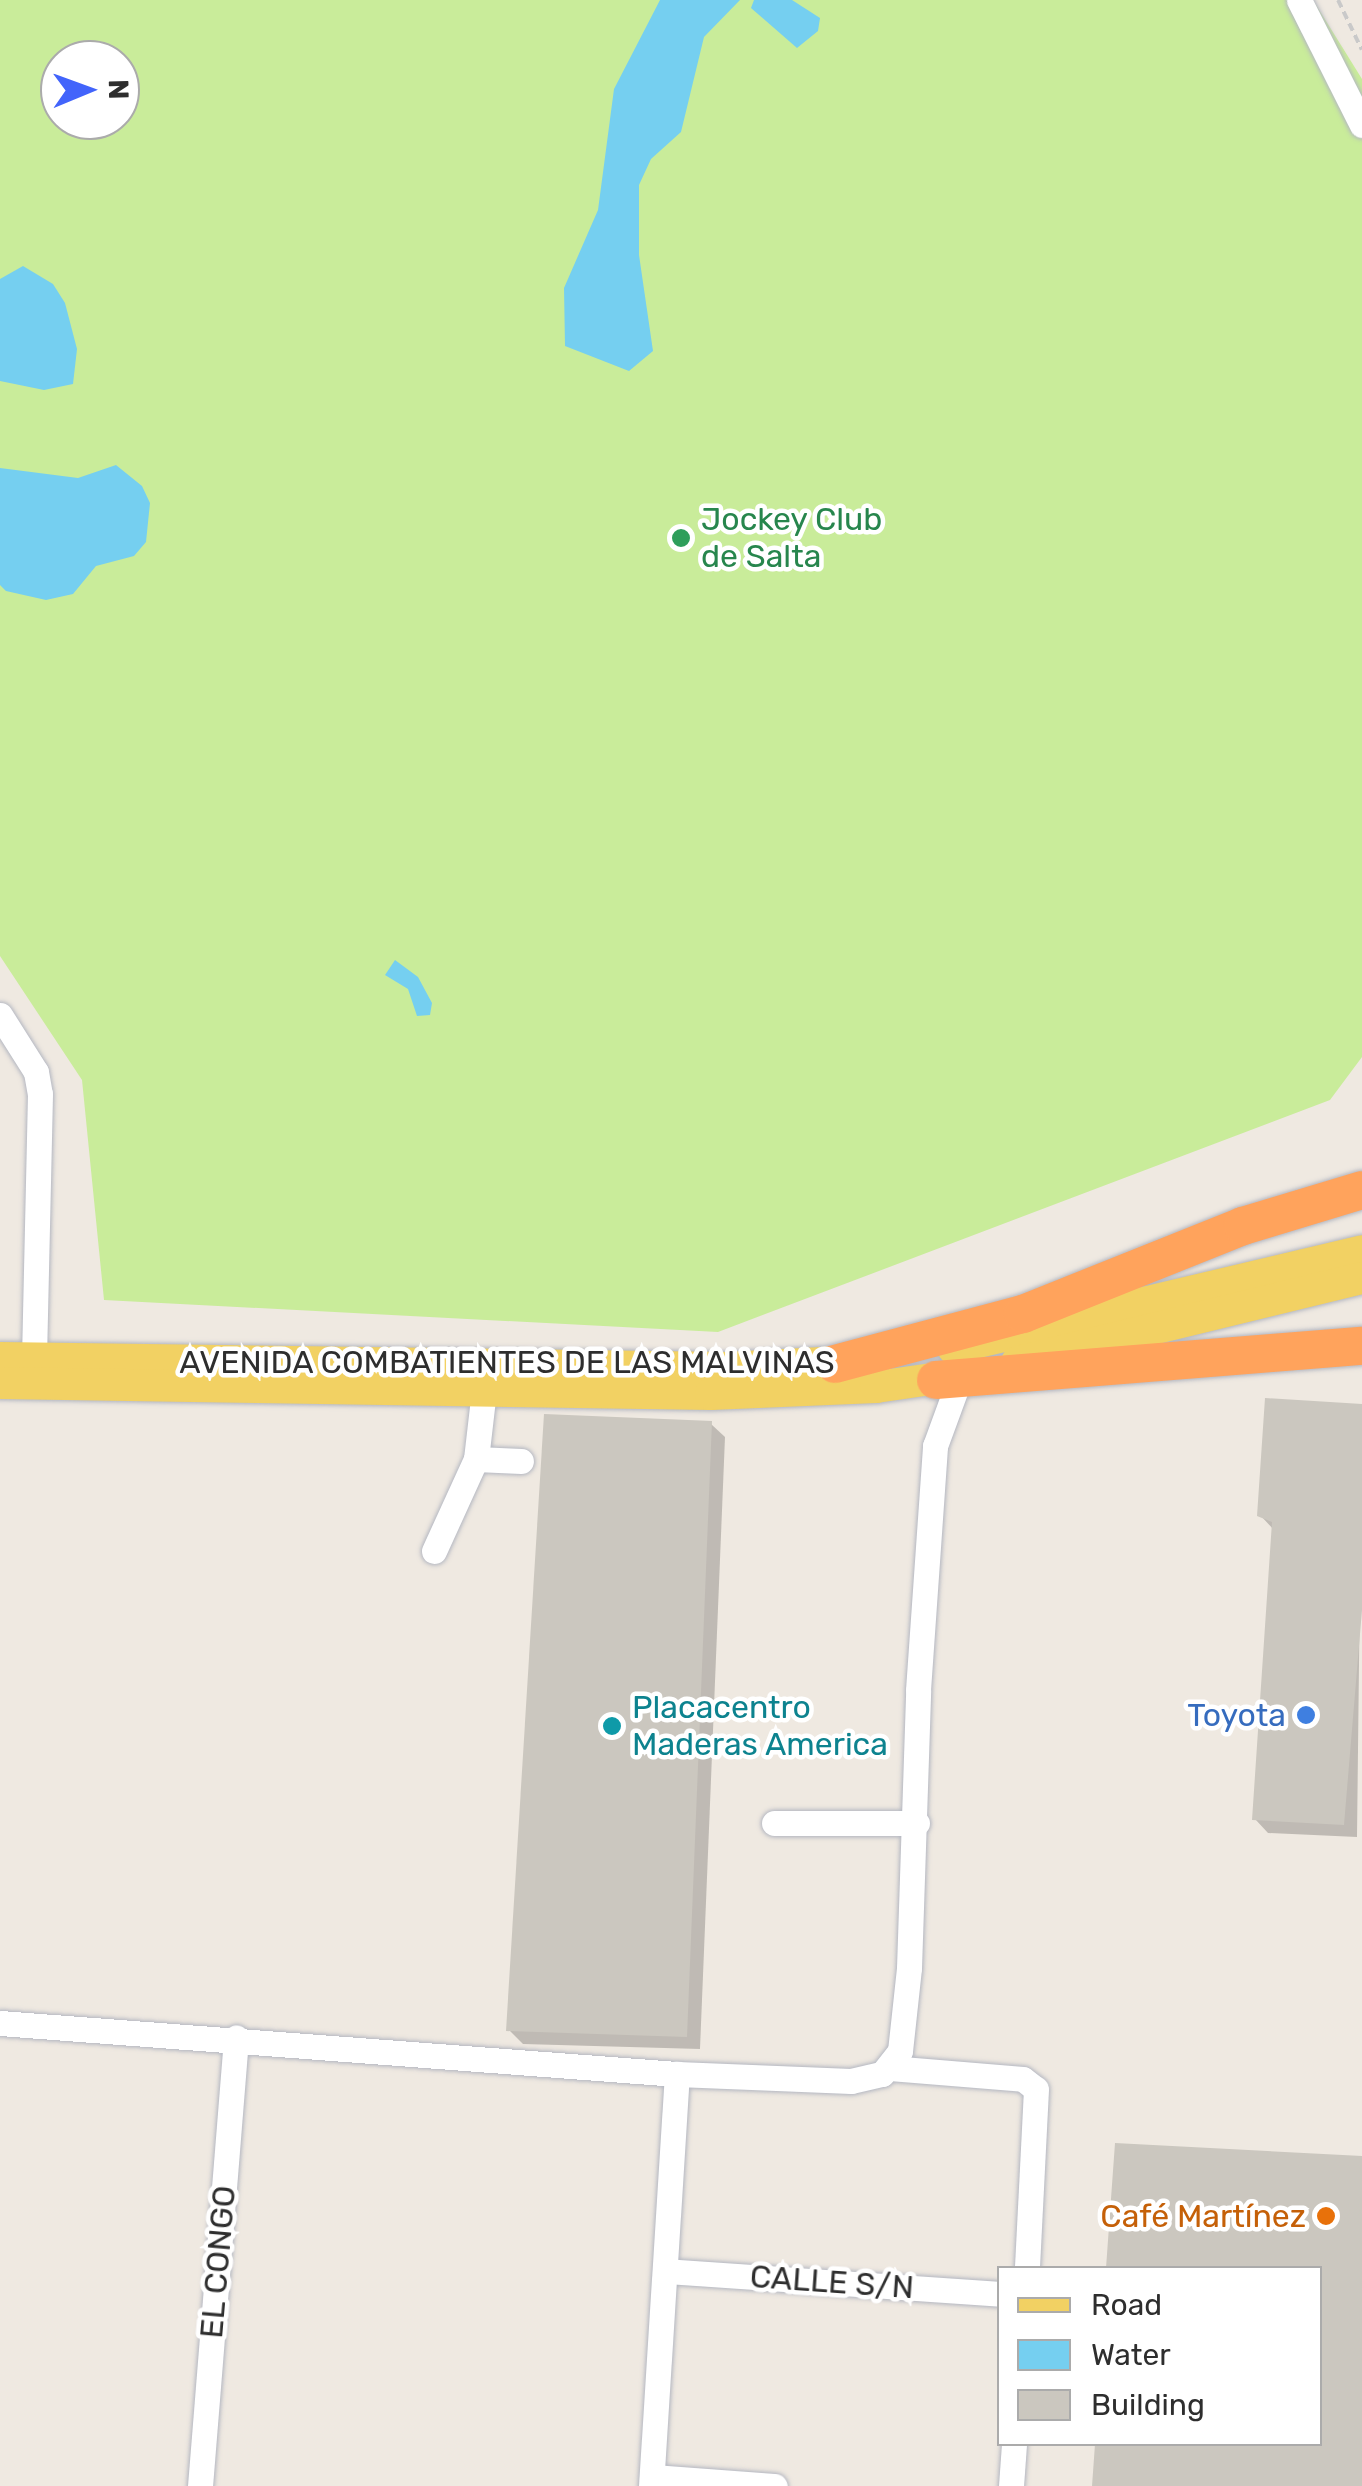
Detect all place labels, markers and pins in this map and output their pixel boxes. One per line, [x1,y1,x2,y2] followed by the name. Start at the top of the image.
[701,501,883,576] place label: Jockey Club de Salta
[670,527,692,549] marker: Jockey Club de Salta
[632,1689,889,1764] place label: Placacentro Maderas America
[1187,1696,1286,1734] place label: Toyota
[1295,1704,1317,1726] marker: Toyota
[601,1715,623,1737] marker: Placacentro Maderas America
[1100,2197,1306,2235] place label: Café Martínez
[1315,2205,1337,2227] marker: Café Martínez

